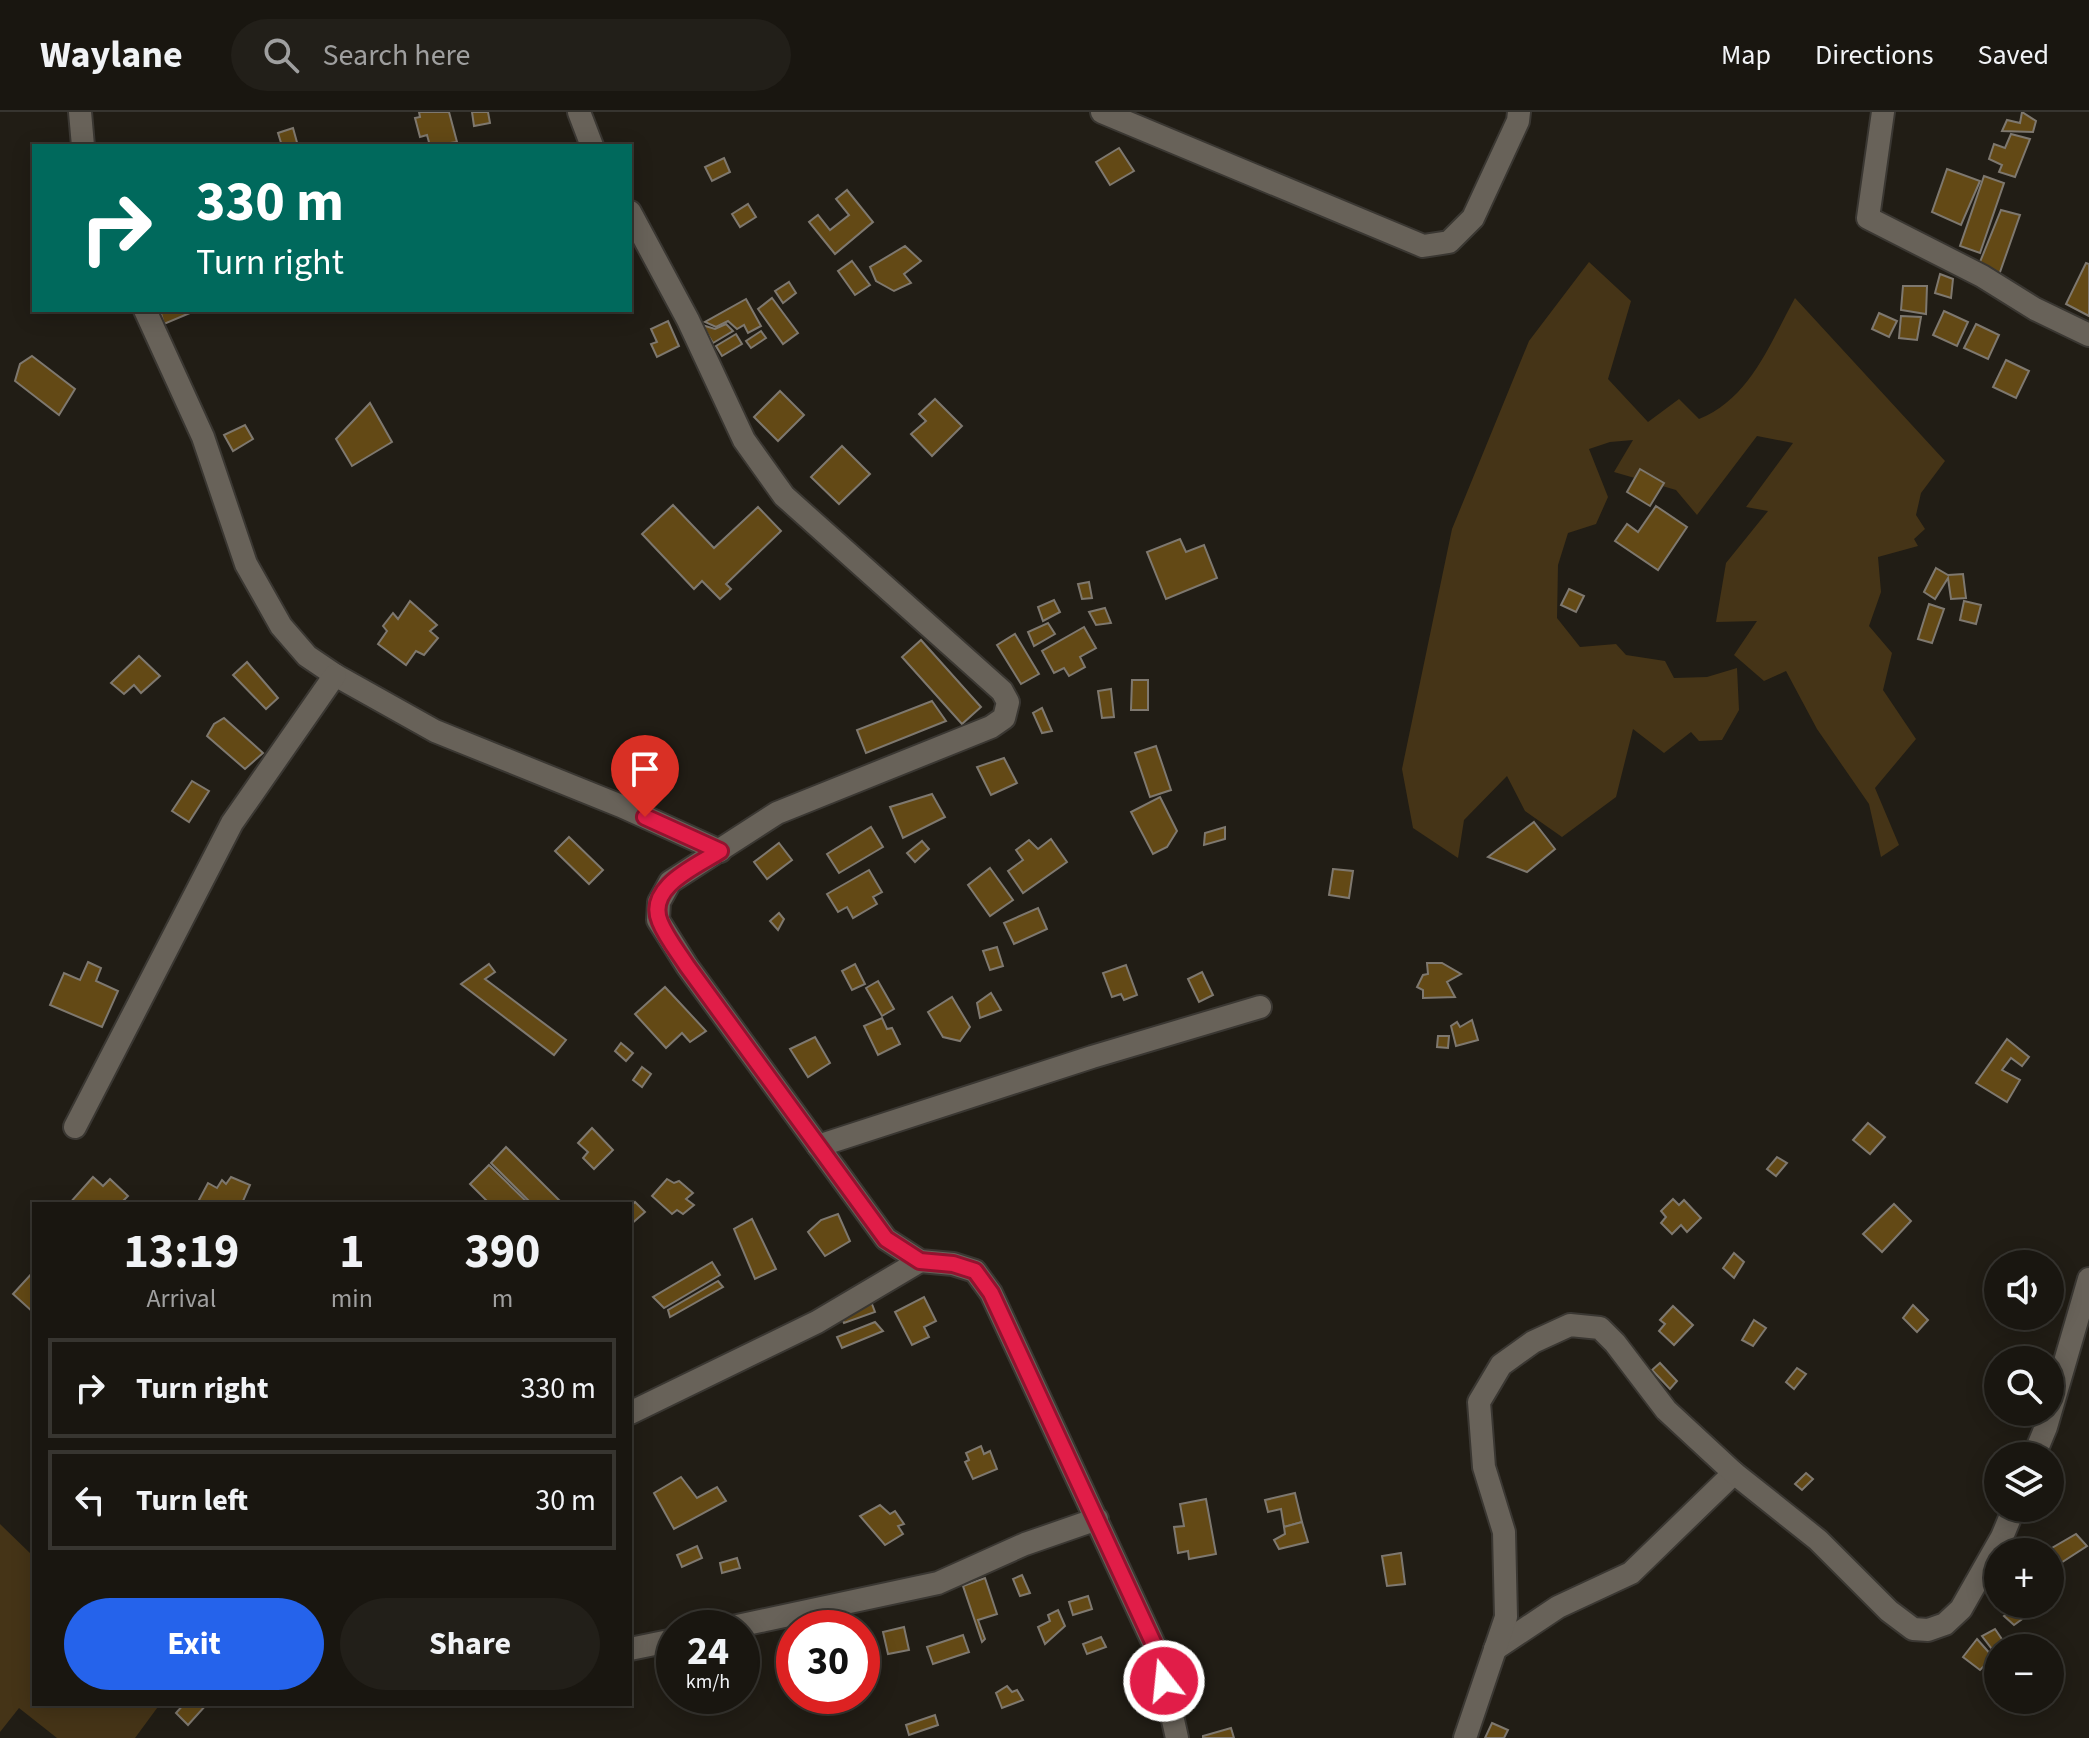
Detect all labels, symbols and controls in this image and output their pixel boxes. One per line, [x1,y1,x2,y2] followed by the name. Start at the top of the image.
[231,19,791,91] search box
[40,28,183,82] text: Waylane
[259,33,303,77] icon: search
[323,34,471,77] text: Search here
[1721,35,1771,75] text: Map
[1815,35,1934,75] text: Directions
[1978,35,2049,75] text: Saved
[196,163,344,242] text: 330 m
[64,176,168,280] icon: right
[196,237,344,288] text: Turn right
[611,735,679,817] pin
[623,747,667,791] icon: arrive
[123,1218,239,1286] text: 13:19
[339,1218,365,1286] text: 1
[464,1218,540,1286] text: 390
[1984,1250,2064,1714] map controls
[1984,1250,2064,1330] button: sound
[146,1280,216,1317] text: Arrival
[331,1280,373,1317] text: min
[492,1280,513,1317] text: m
[1984,1346,2064,1426] button: search
[68,1366,112,1410] icon: right
[136,1367,268,1410] text: Turn right
[520,1367,596,1410] text: 330 m
[1984,1442,2064,1522] button: layers
[68,1478,112,1522] icon: left
[136,1479,248,1522] text: Turn left
[535,1479,596,1522] text: 30 m
[1984,1538,2064,1618] button: +
[64,1598,324,1690] button: Exit
[340,1598,600,1690] button: Share
[776,1610,880,1714] speed limit sign: 30
[687,1623,729,1680] text: 24
[1984,1634,2064,1714] button: −
[1122,1639,1206,1723] position arrow
[686,1668,730,1696] text: km/h

